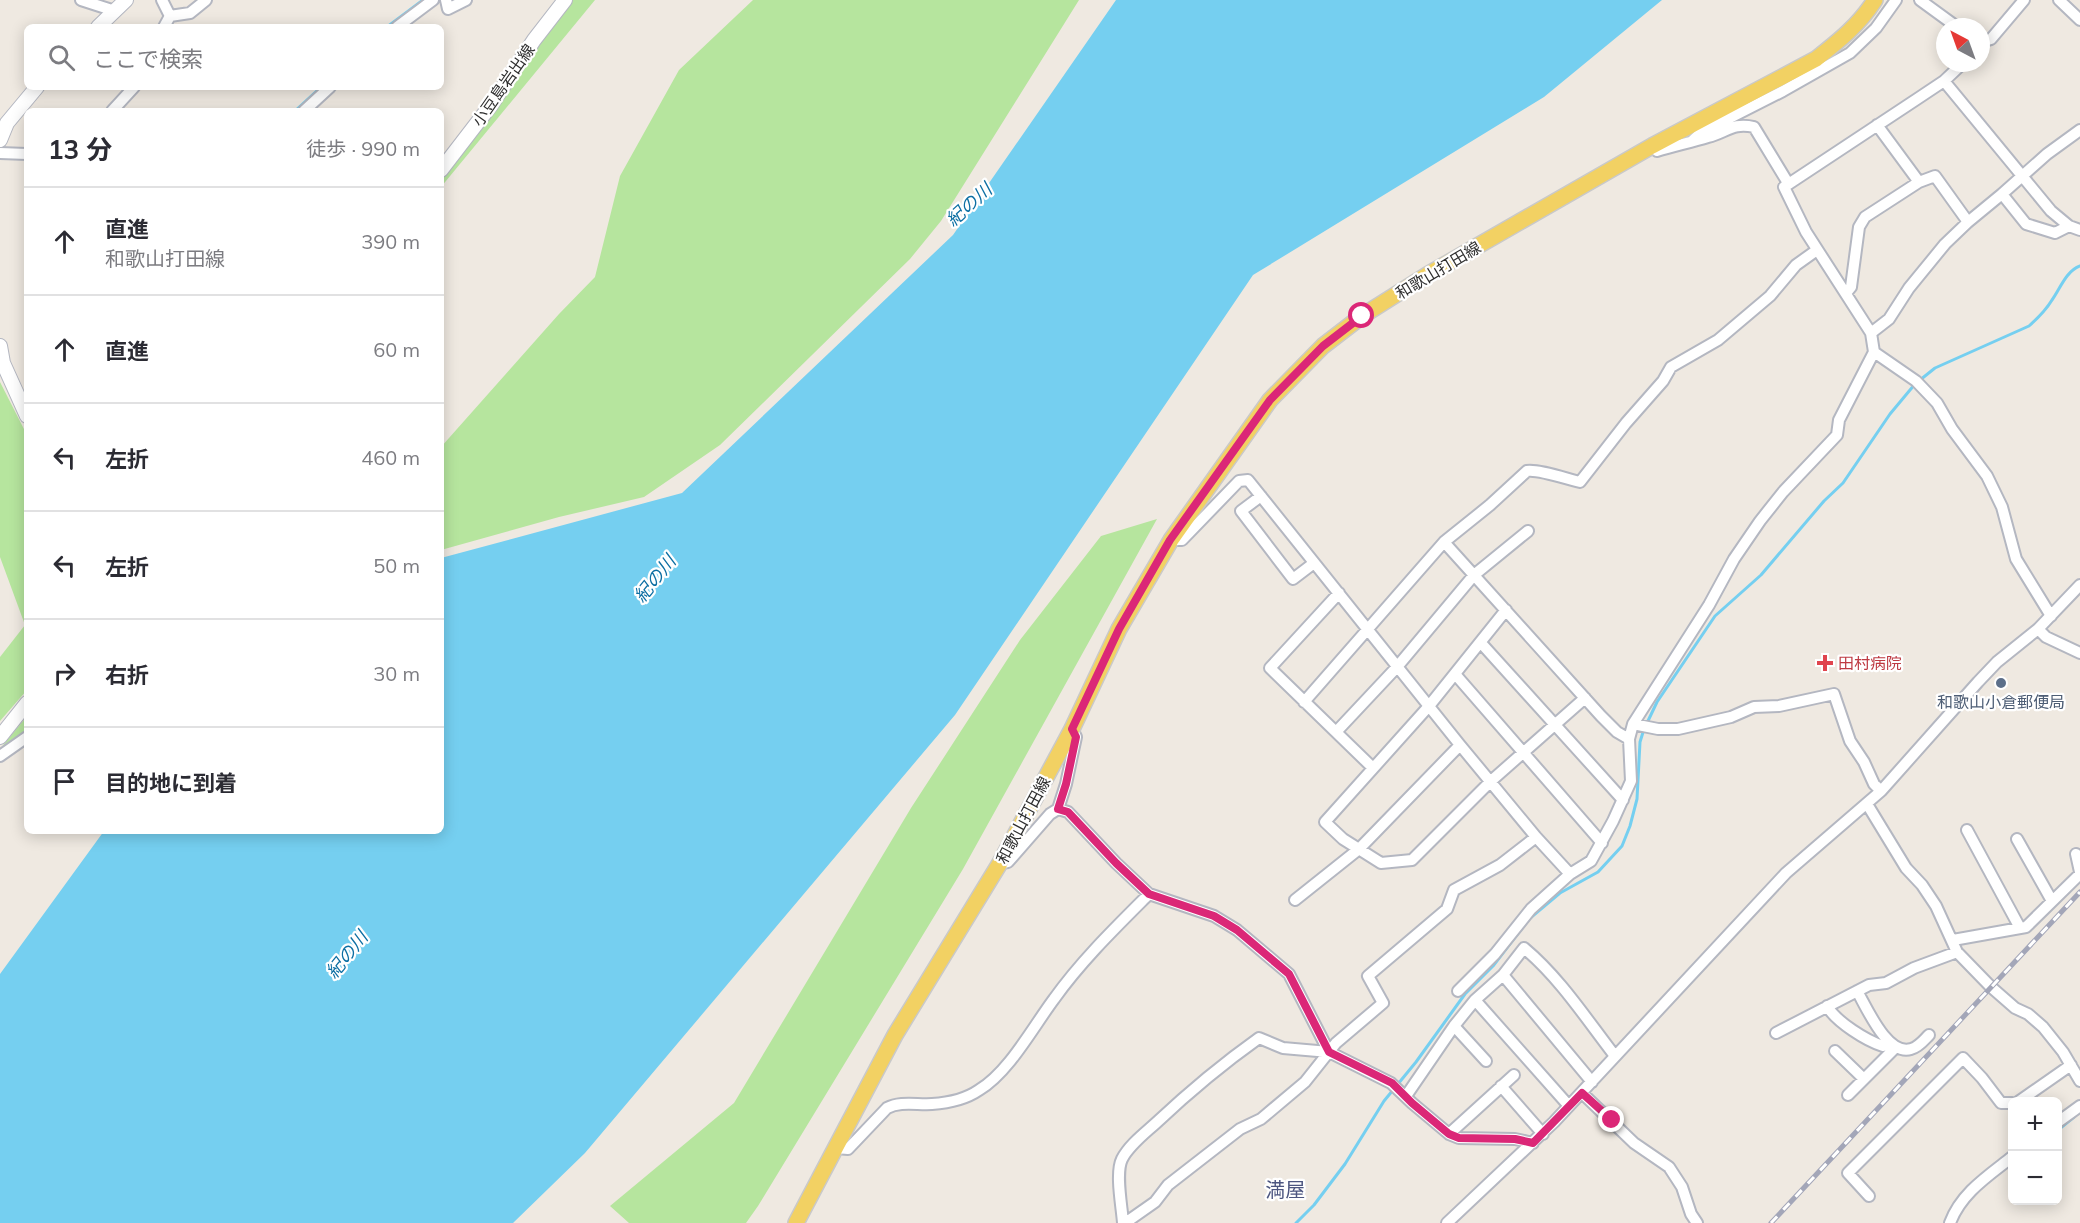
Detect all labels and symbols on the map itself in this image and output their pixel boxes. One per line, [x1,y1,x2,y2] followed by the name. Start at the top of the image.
[1936,18,1990,72] north arrow
[467,40,539,130] street label: 小豆島岩出線
[941,177,998,231] water label: 紀の川
[1392,237,1484,303] street label: 和歌山打田線
[1348,302,1374,328] route start
[629,549,682,607] water label: 紀の川
[1838,653,1902,673] place label: 田村病院
[1816,654,1834,672] marker: 田村病院
[1994,676,2008,690] marker: 和歌山小倉郵便局
[1937,692,2065,712] place label: 和歌山小倉郵便局
[992,773,1054,867] street label: 和歌山打田線
[321,925,374,983] water label: 紀の川
[1598,1106,1624,1132] route end
[1265,1177,1305,1202] district label: 満屋

